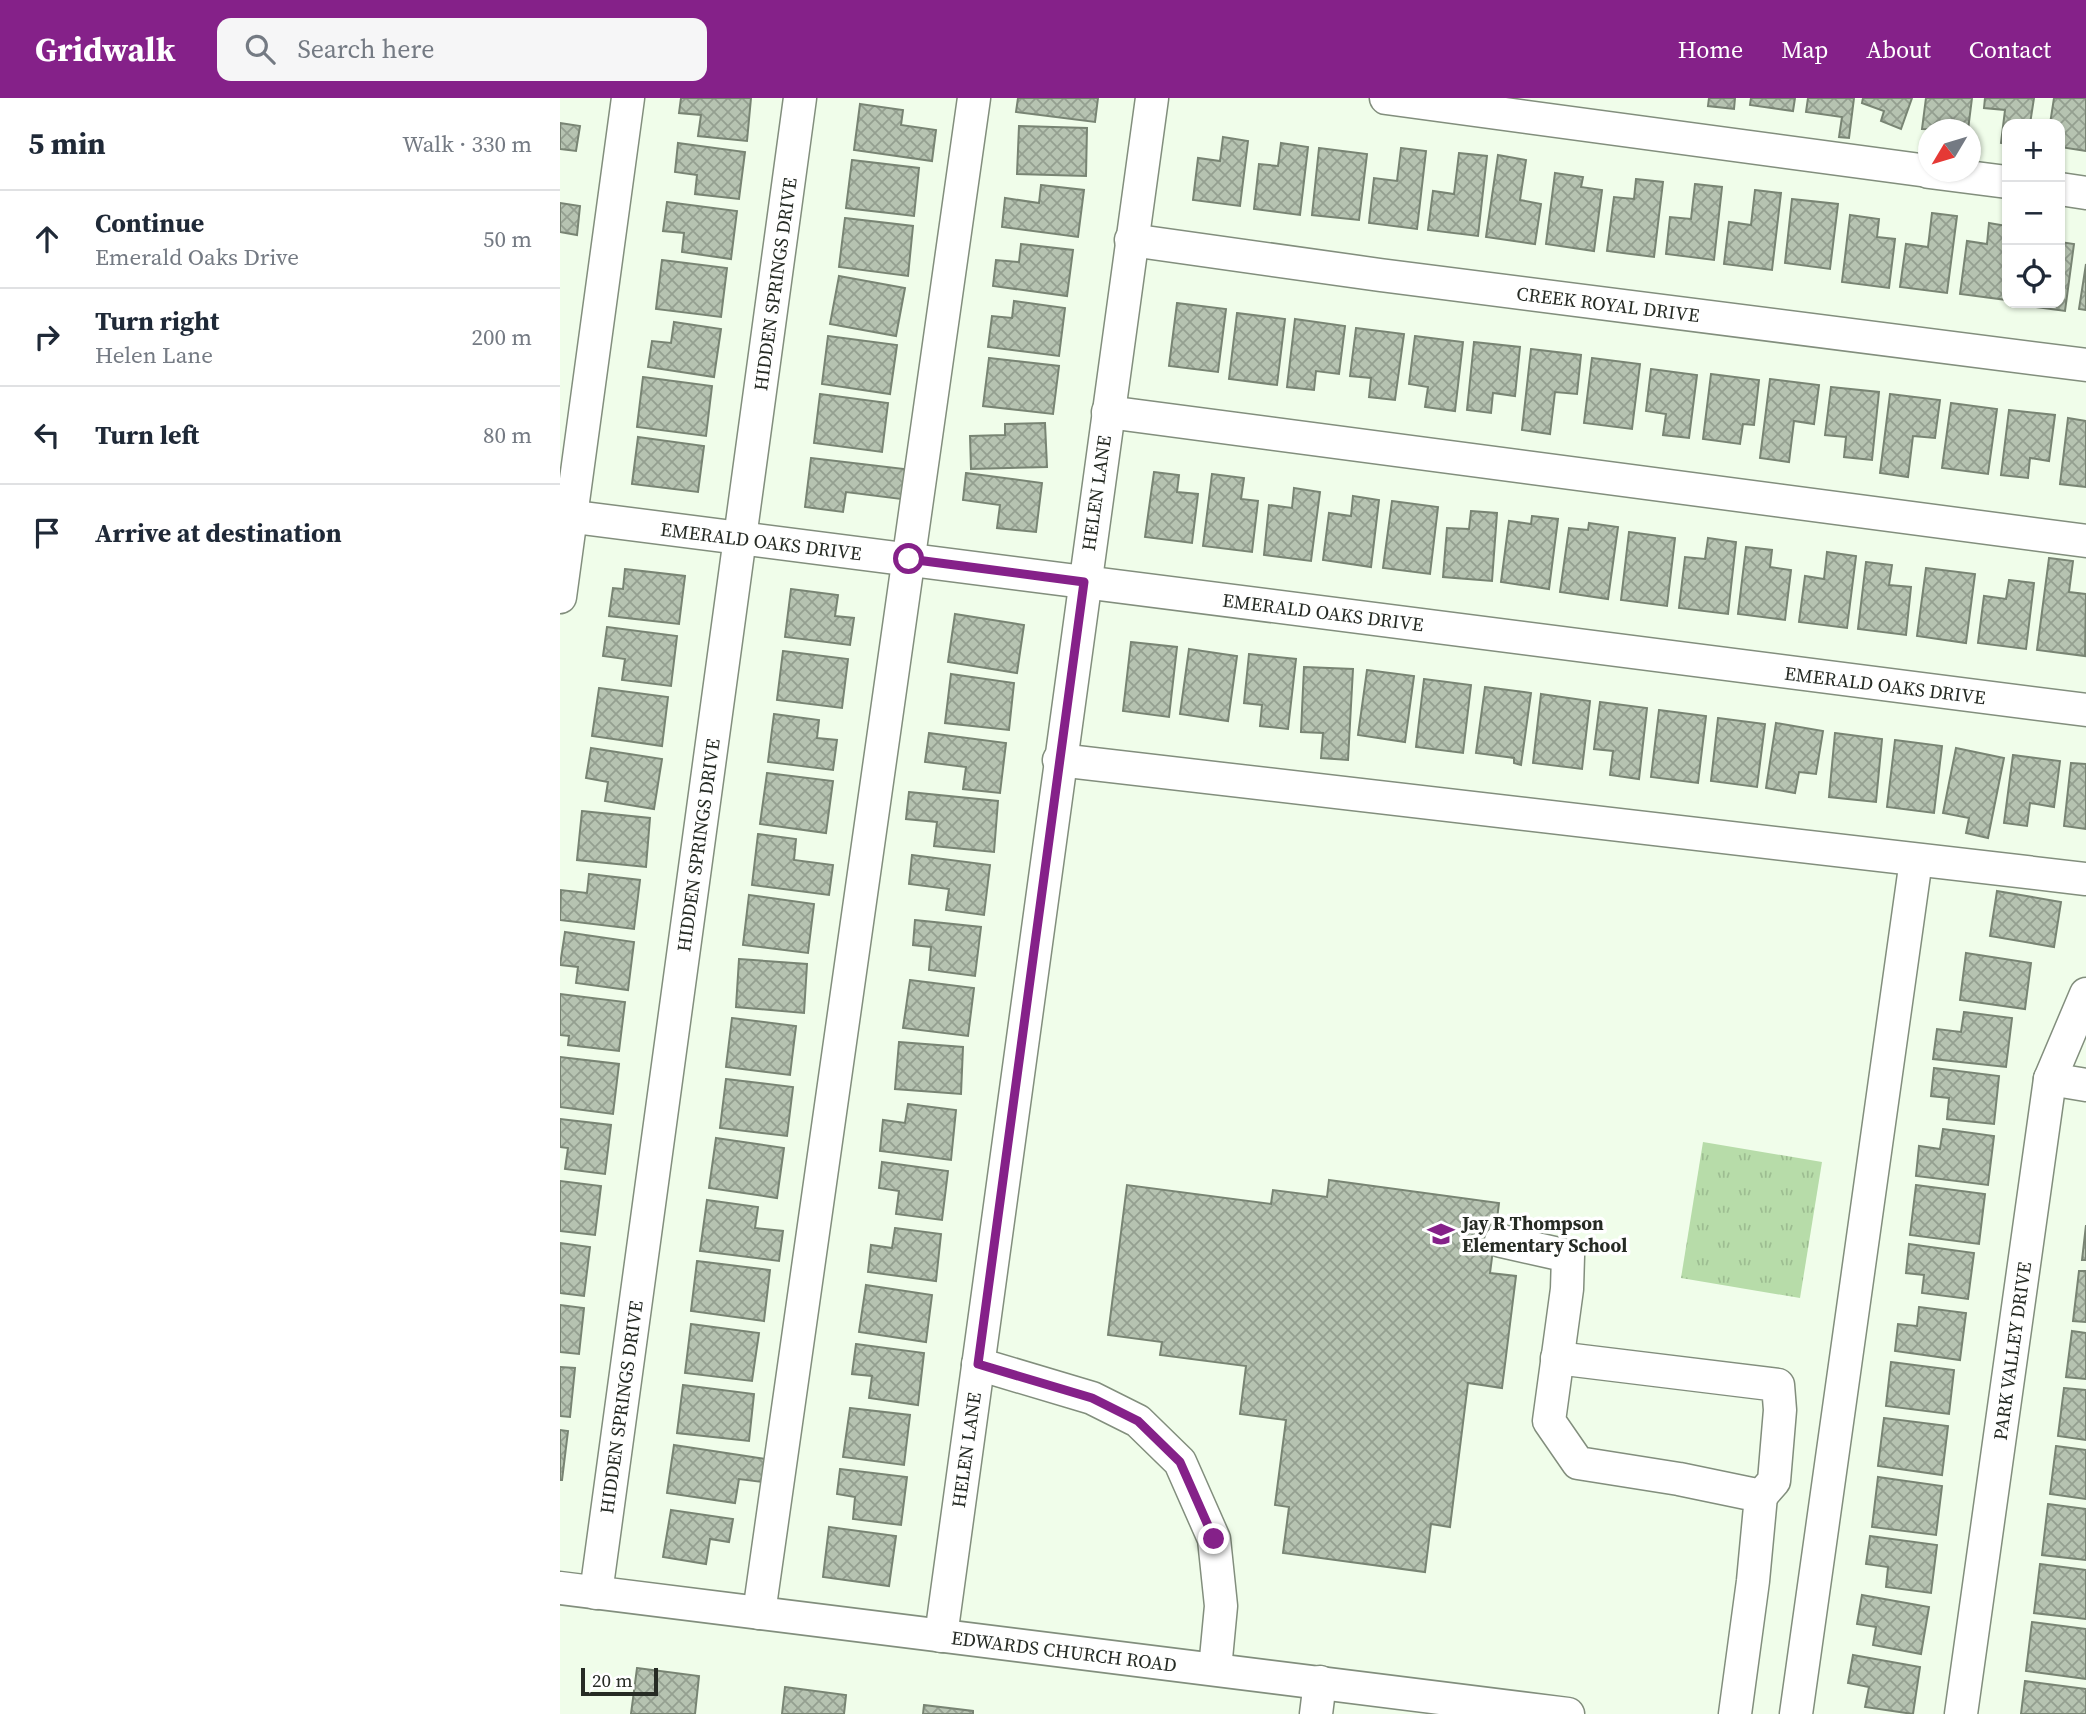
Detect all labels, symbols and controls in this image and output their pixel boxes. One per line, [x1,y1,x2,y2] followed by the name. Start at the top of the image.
[217,18,707,81] search box
[35,27,175,72] text: Gridwalk
[241,30,279,68] icon: search
[297,31,435,67] text: Search here
[1678,33,1743,66] text: Home
[1781,33,1828,66] text: Map
[1866,33,1931,66] text: About
[1969,33,2051,66] text: Contact
[1918,119,1981,182] north arrow
[2002,119,2065,308] map controls
[2002,119,2065,182] button: +
[28,123,106,164] text: 5 min
[402,128,532,160] text: Walk · 330 m
[747,176,803,392] street label: HIDDEN SPRINGS DRIVE
[2002,182,2065,245] button: −
[95,205,204,241] text: Continue
[28,220,66,258] icon: ahead
[483,223,532,255] text: 50 m
[95,241,299,273] text: Emerald Oaks Drive
[2002,245,2065,308] button: locate
[1515,280,1701,328] street label: CREEK ROYAL DRIVE
[95,303,219,339] text: Turn right
[28,318,66,356] icon: right
[471,321,532,353] text: 200 m
[95,339,213,371] text: Helen Lane
[28,416,66,454] icon: left
[95,417,199,453] text: Turn left
[483,419,532,451] text: 80 m
[1075,434,1117,552] street label: HELEN LANE
[28,514,66,552] icon: arrive
[95,515,342,551] text: Arrive at destination
[659,516,863,566] street label: EMERALD OAKS DRIVE
[893,543,924,574] route start
[1221,587,1425,637] street label: EMERALD OAKS DRIVE
[1783,660,1987,710] street label: EMERALD OAKS DRIVE
[670,737,726,953] street label: HIDDEN SPRINGS DRIVE
[1461,1210,1627,1258] place label: Jay R Thompson Elementary School
[1426,1219,1456,1249] school or university icon: Jay R Thompson Elementary School
[1987,1260,2037,1442] street label: PARK VALLEY DRIVE
[593,1299,649,1515] street label: HIDDEN SPRINGS DRIVE
[945,1391,987,1509] street label: HELEN LANE
[1198,1523,1229,1554] route end
[950,1624,1178,1678] street label: EDWARDS CHURCH ROAD
[581,1665,658,1697] scale bar
[592,1667,633,1693] text: 20 m

